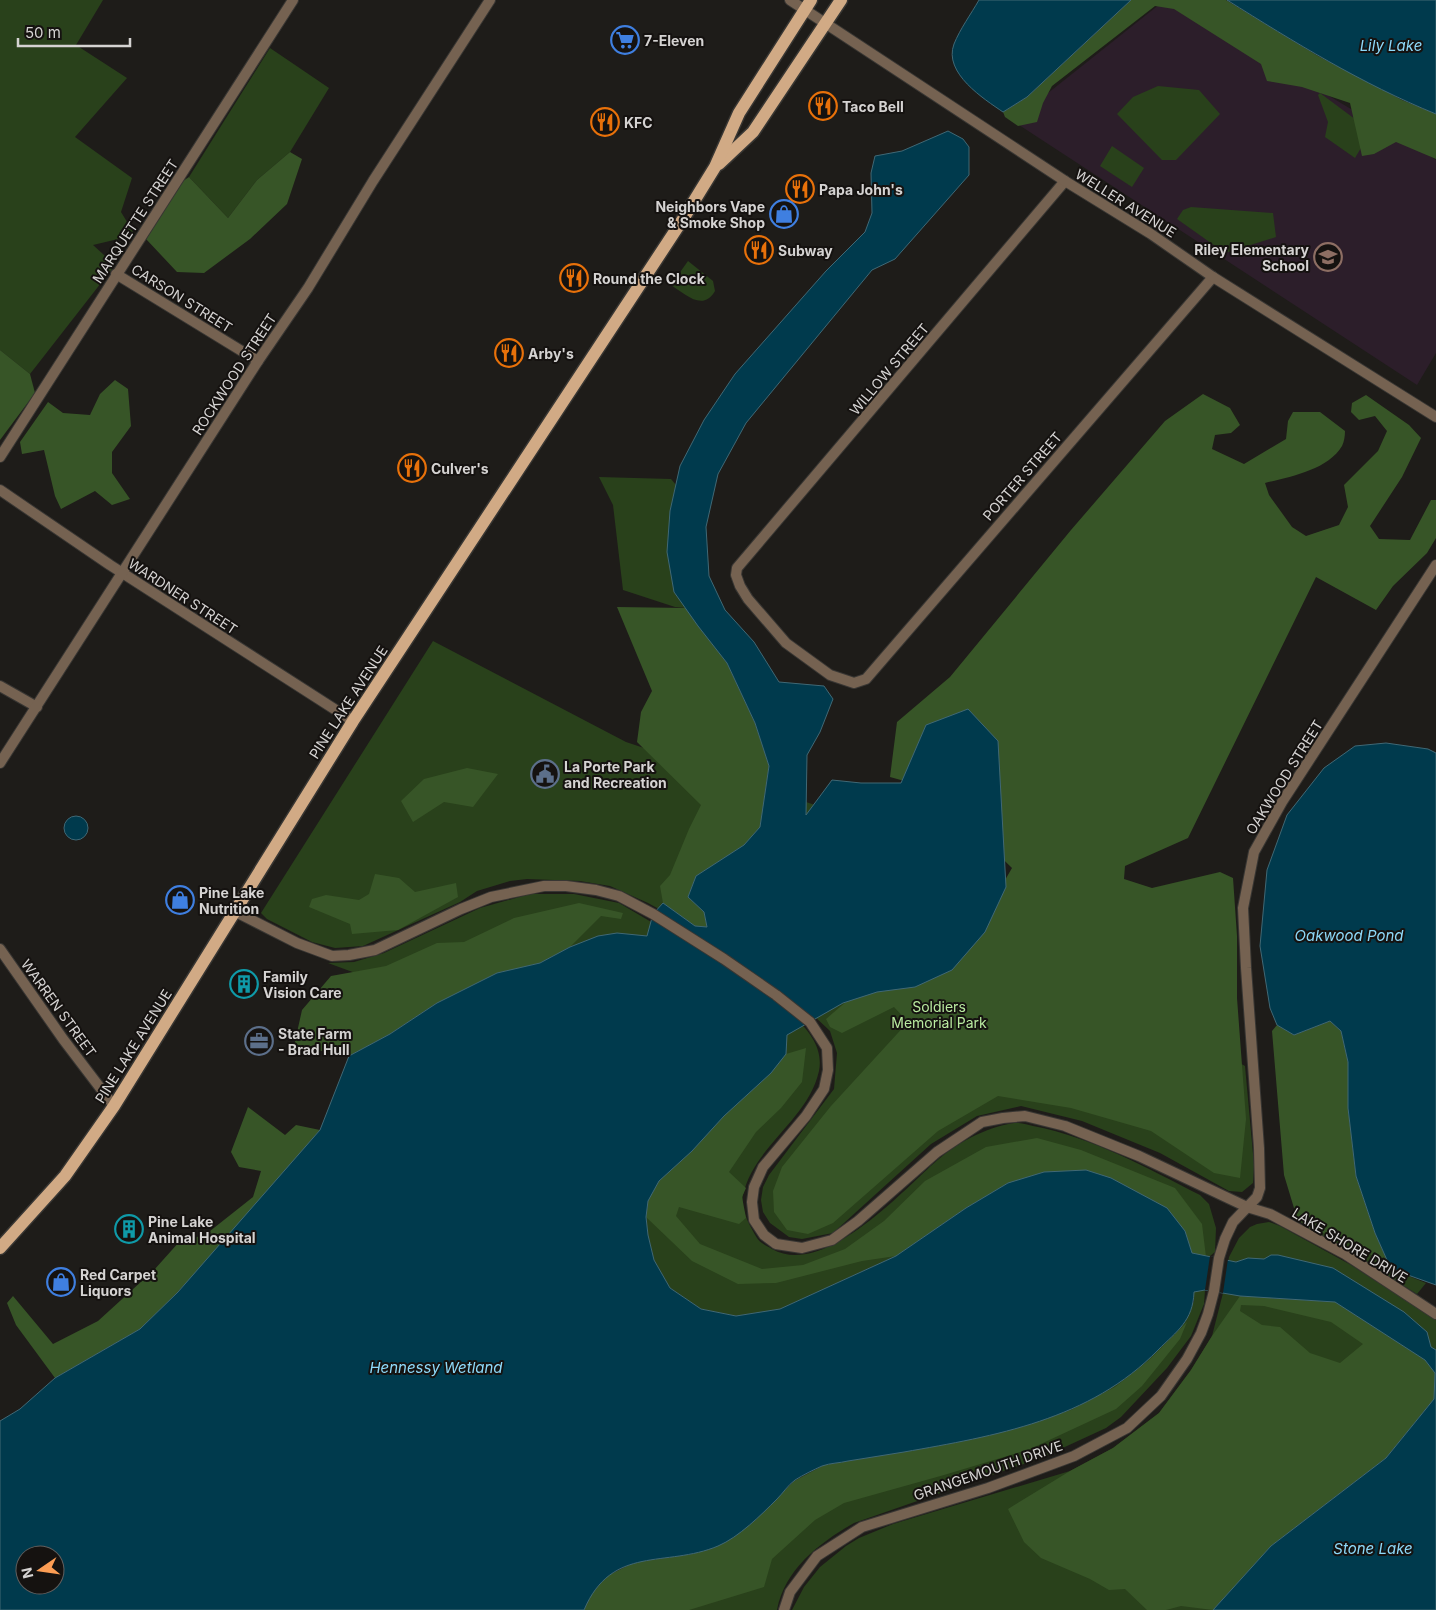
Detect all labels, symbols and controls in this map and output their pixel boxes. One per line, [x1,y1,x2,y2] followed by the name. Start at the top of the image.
[18,15,130,47] scale bar
[25,23,61,42] text: 50 m
[610,25,640,55] supermarket icon: 7-Eleven
[644,32,704,49] place label: 7-Eleven
[1360,36,1422,55] water label: Lily Lake
[808,91,838,121] restaurant icon: Taco Bell
[842,98,904,115] place label: Taco Bell
[590,107,620,137] restaurant icon: KFC
[624,114,653,131] place label: KFC
[89,156,181,286] street label: MARQUETTE STREET
[1072,165,1180,241] street label: WELLER AVENUE
[785,174,815,204] restaurant icon: Papa John's
[819,181,903,198] place label: Papa John's
[655,198,765,231] place label: Neighbors Vape & Smoke Shop
[769,199,799,229] shop icon: Neighbors Vape & Smoke Shop
[744,235,774,265] restaurant icon: Subway
[1194,241,1310,274] place label: Riley Elementary School
[778,242,833,259] place label: Subway
[1313,242,1343,272] school or university icon: Riley Elementary School
[128,260,236,336] street label: CARSON STREET
[559,263,589,293] restaurant icon: Round the Clock
[593,270,706,287] place label: Round the Clock
[188,310,280,438] street label: ROCKWOOD STREET
[846,320,932,418] street label: WILLOW STREET
[494,338,524,368] restaurant icon: Arby's
[528,345,574,362] place label: Arby's
[979,428,1065,524] street label: PORTER STREET
[397,453,427,483] restaurant icon: Culver's
[431,460,489,477] place label: Culver's
[125,554,241,638] street label: WARDNER STREET
[305,642,391,762] street label: PINE LAKE AVENUE
[1242,717,1326,837] street label: OAKWOOD STREET
[564,758,667,791] place label: La Porte Park and Recreation
[530,759,560,789] public building icon: La Porte Park and Recreation
[199,884,264,917] place label: Pine Lake Nutrition
[165,885,195,915] shop icon: Pine Lake Nutrition
[1295,926,1404,945] water label: Oakwood Pond
[18,956,100,1060] street label: WARREN STREET
[263,968,342,1001] place label: Family Vision Care
[229,969,259,999] building icon: Family Vision Care
[91,986,175,1106] street label: PINE LAKE AVENUE
[891,998,987,1031] park label: Soldiers Memorial Park
[278,1025,352,1058] place label: State Farm - Brad Hull
[244,1026,274,1056] office icon: State Farm - Brad Hull
[1289,1204,1411,1286] street label: LAKE SHORE DRIVE
[148,1213,256,1246] place label: Pine Lake Animal Hospital
[114,1214,144,1244] building icon: Pine Lake Animal Hospital
[80,1266,156,1299] place label: Red Carpet Liquors
[46,1267,76,1297] shop icon: Red Carpet Liquors
[369,1358,503,1377] water label: Hennessy Wetland
[911,1436,1065,1504] street label: GRANGEMOUTH DRIVE
[1333,1539,1413,1558] water label: Stone Lake
[15,1545,65,1595] north arrow
[17,1566,36,1580] text: N

